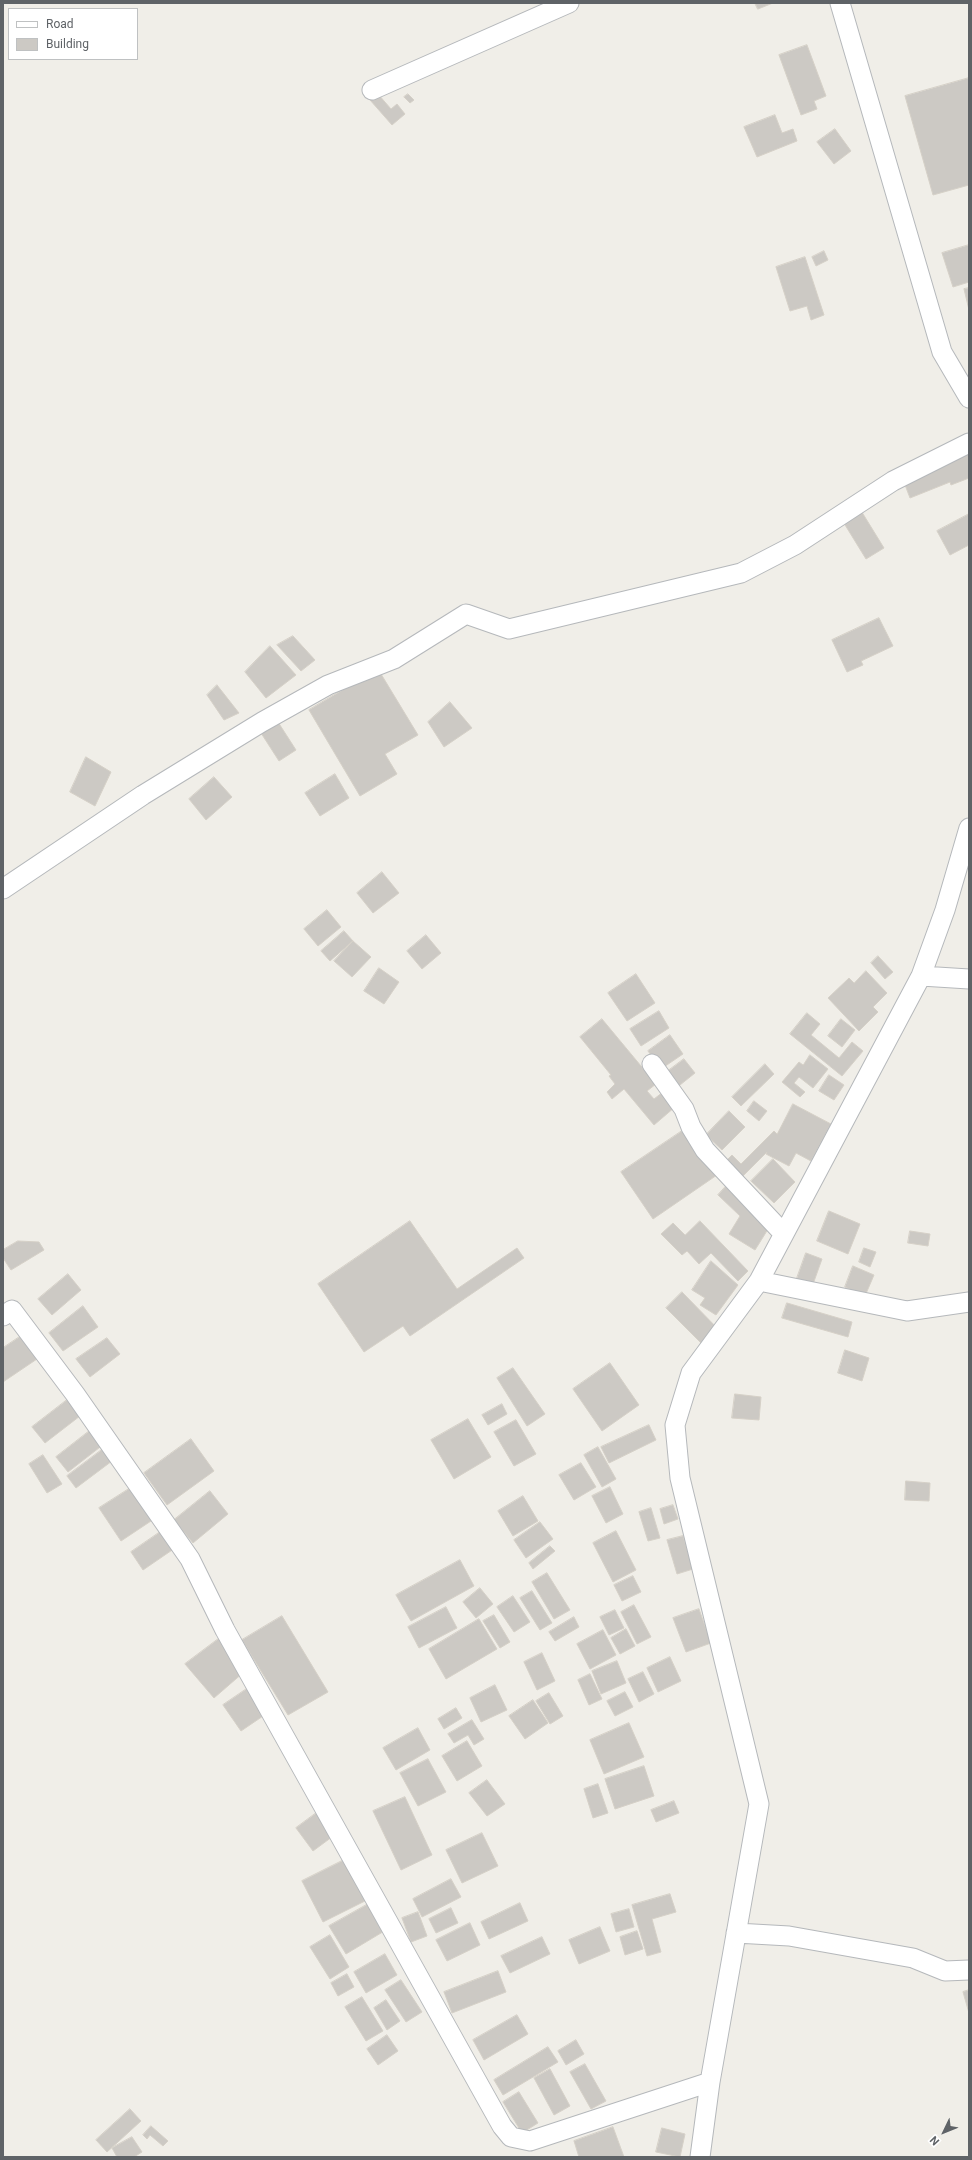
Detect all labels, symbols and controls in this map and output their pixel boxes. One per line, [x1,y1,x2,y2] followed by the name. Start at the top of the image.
[8,8,138,60] legend
[46,17,74,31] text: Road
[46,37,89,51] text: Building
[924,2112,964,2152] north arrow
[927,2133,942,2148] text: N

